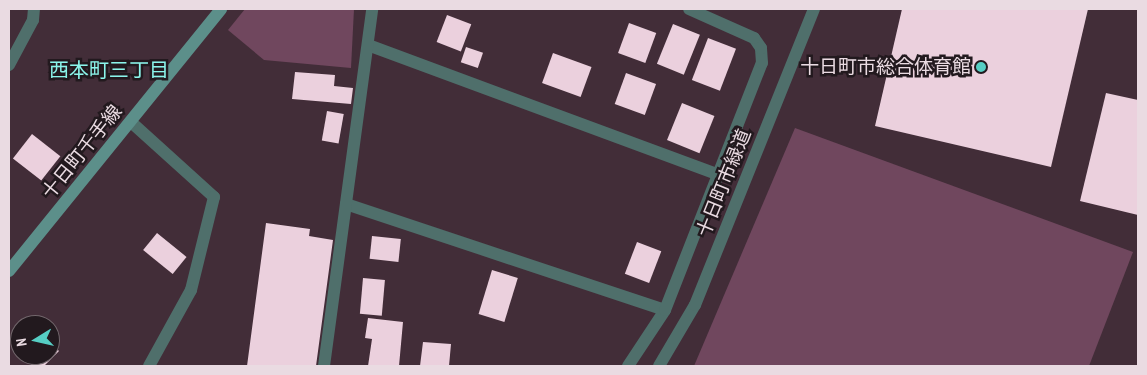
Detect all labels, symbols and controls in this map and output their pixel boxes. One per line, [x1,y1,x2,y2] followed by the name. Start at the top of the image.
[800,56,971,78] place label: 十日町市総合体育館
[49,58,169,82] district label: 西本町三丁目
[975,61,987,73] marker: 十日町市総合体育館
[37,101,127,203] street label: 十日町千手線
[692,126,756,240] street label: 十日町市緑道
[10,315,60,365] north arrow
[12,337,31,347] text: N

